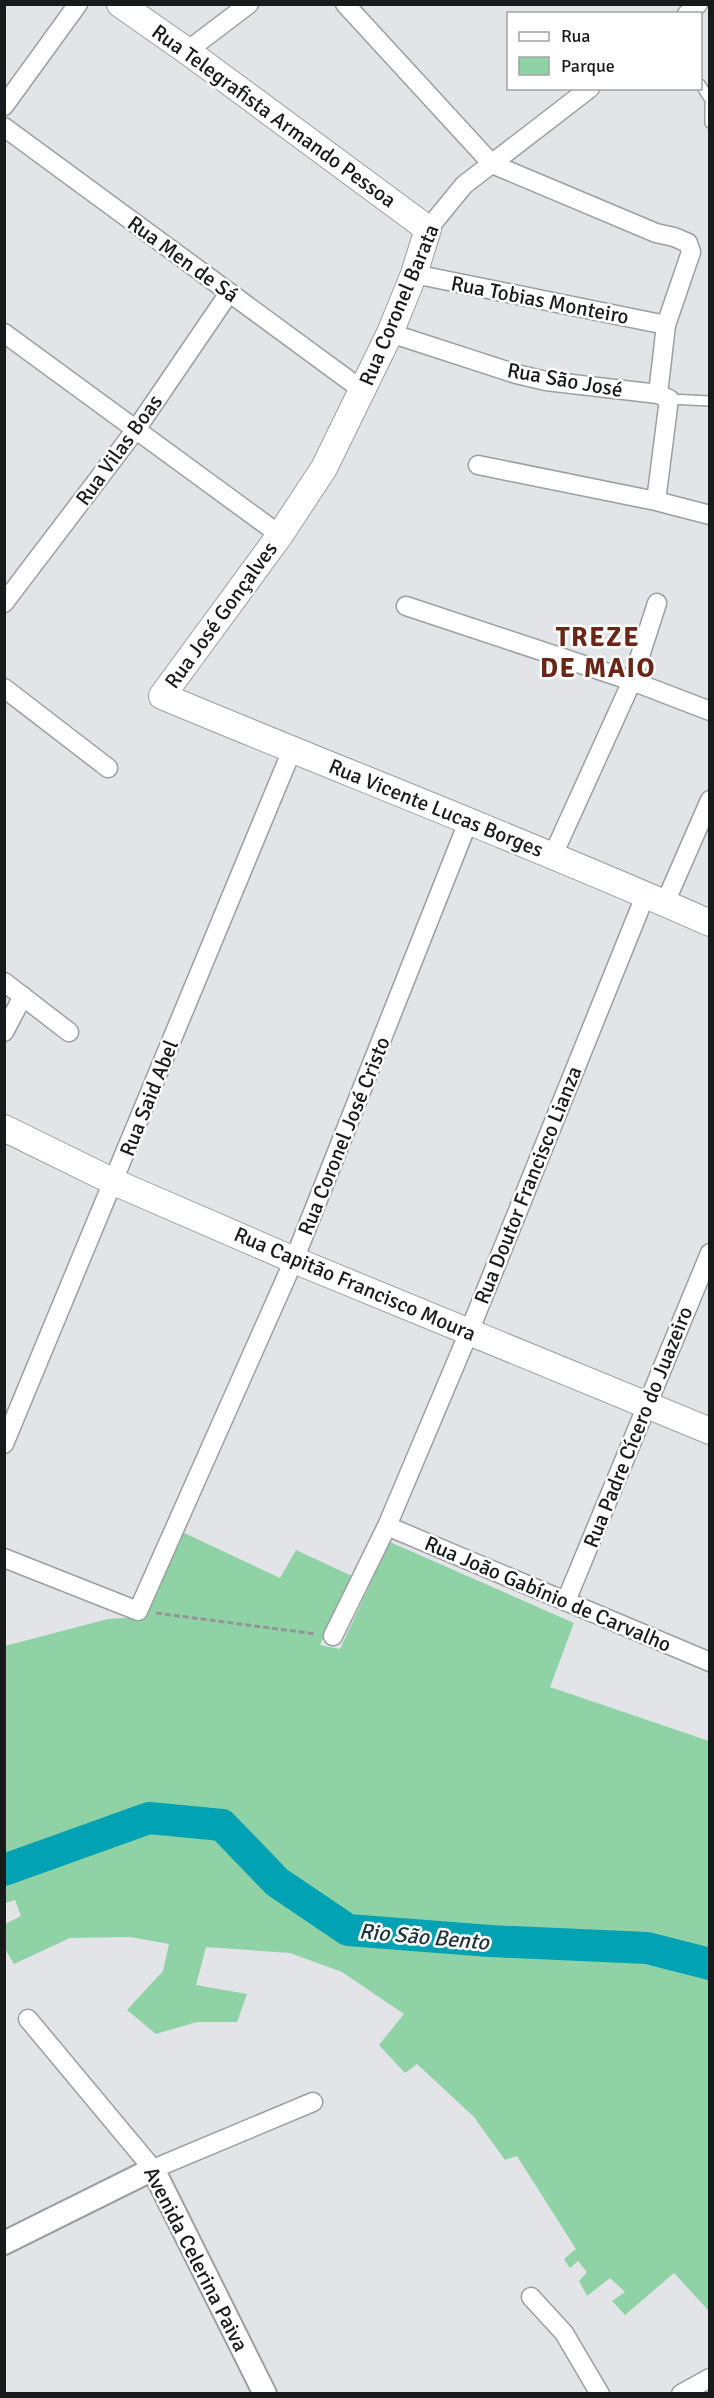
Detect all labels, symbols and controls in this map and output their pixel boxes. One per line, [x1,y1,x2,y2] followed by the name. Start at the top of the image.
[507,12,702,90] legend
[147,19,401,213] street label: Rua Telegrafista Armando Pessoa
[561,25,590,47] text: Rua
[561,55,615,77] text: Parque
[122,210,244,308] street label: Rua Men de Sá
[353,220,445,390] street label: Rua Coronel Barata
[449,270,631,330] street label: Rua Tobias Monteiro
[505,357,625,403] street label: Rua São José
[70,389,168,511] street label: Rua Vilas Boas
[159,537,283,693] street label: Rua José Gonçalves
[540,621,656,685] district label: TREZE DE MAIO
[325,753,547,863] street label: Rua Vicente Lucas Borges
[292,1033,396,1239] street label: Rua Coronel José Cristo
[114,1036,184,1160] street label: Rua Said Abel
[468,1062,588,1308] street label: Rua Doutor Francisco Lianza
[230,1221,480,1347] street label: Rua Capitão Francisco Moura
[578,1303,698,1551] street label: Rua Padre Cícero do Juazeiro
[421,1530,675,1658] street label: Rua João Gabínio de Carvalho
[358,1917,492,1956] water label: Rio São Bento
[138,2162,254,2356] street label: Avenida Celerina Paiva

